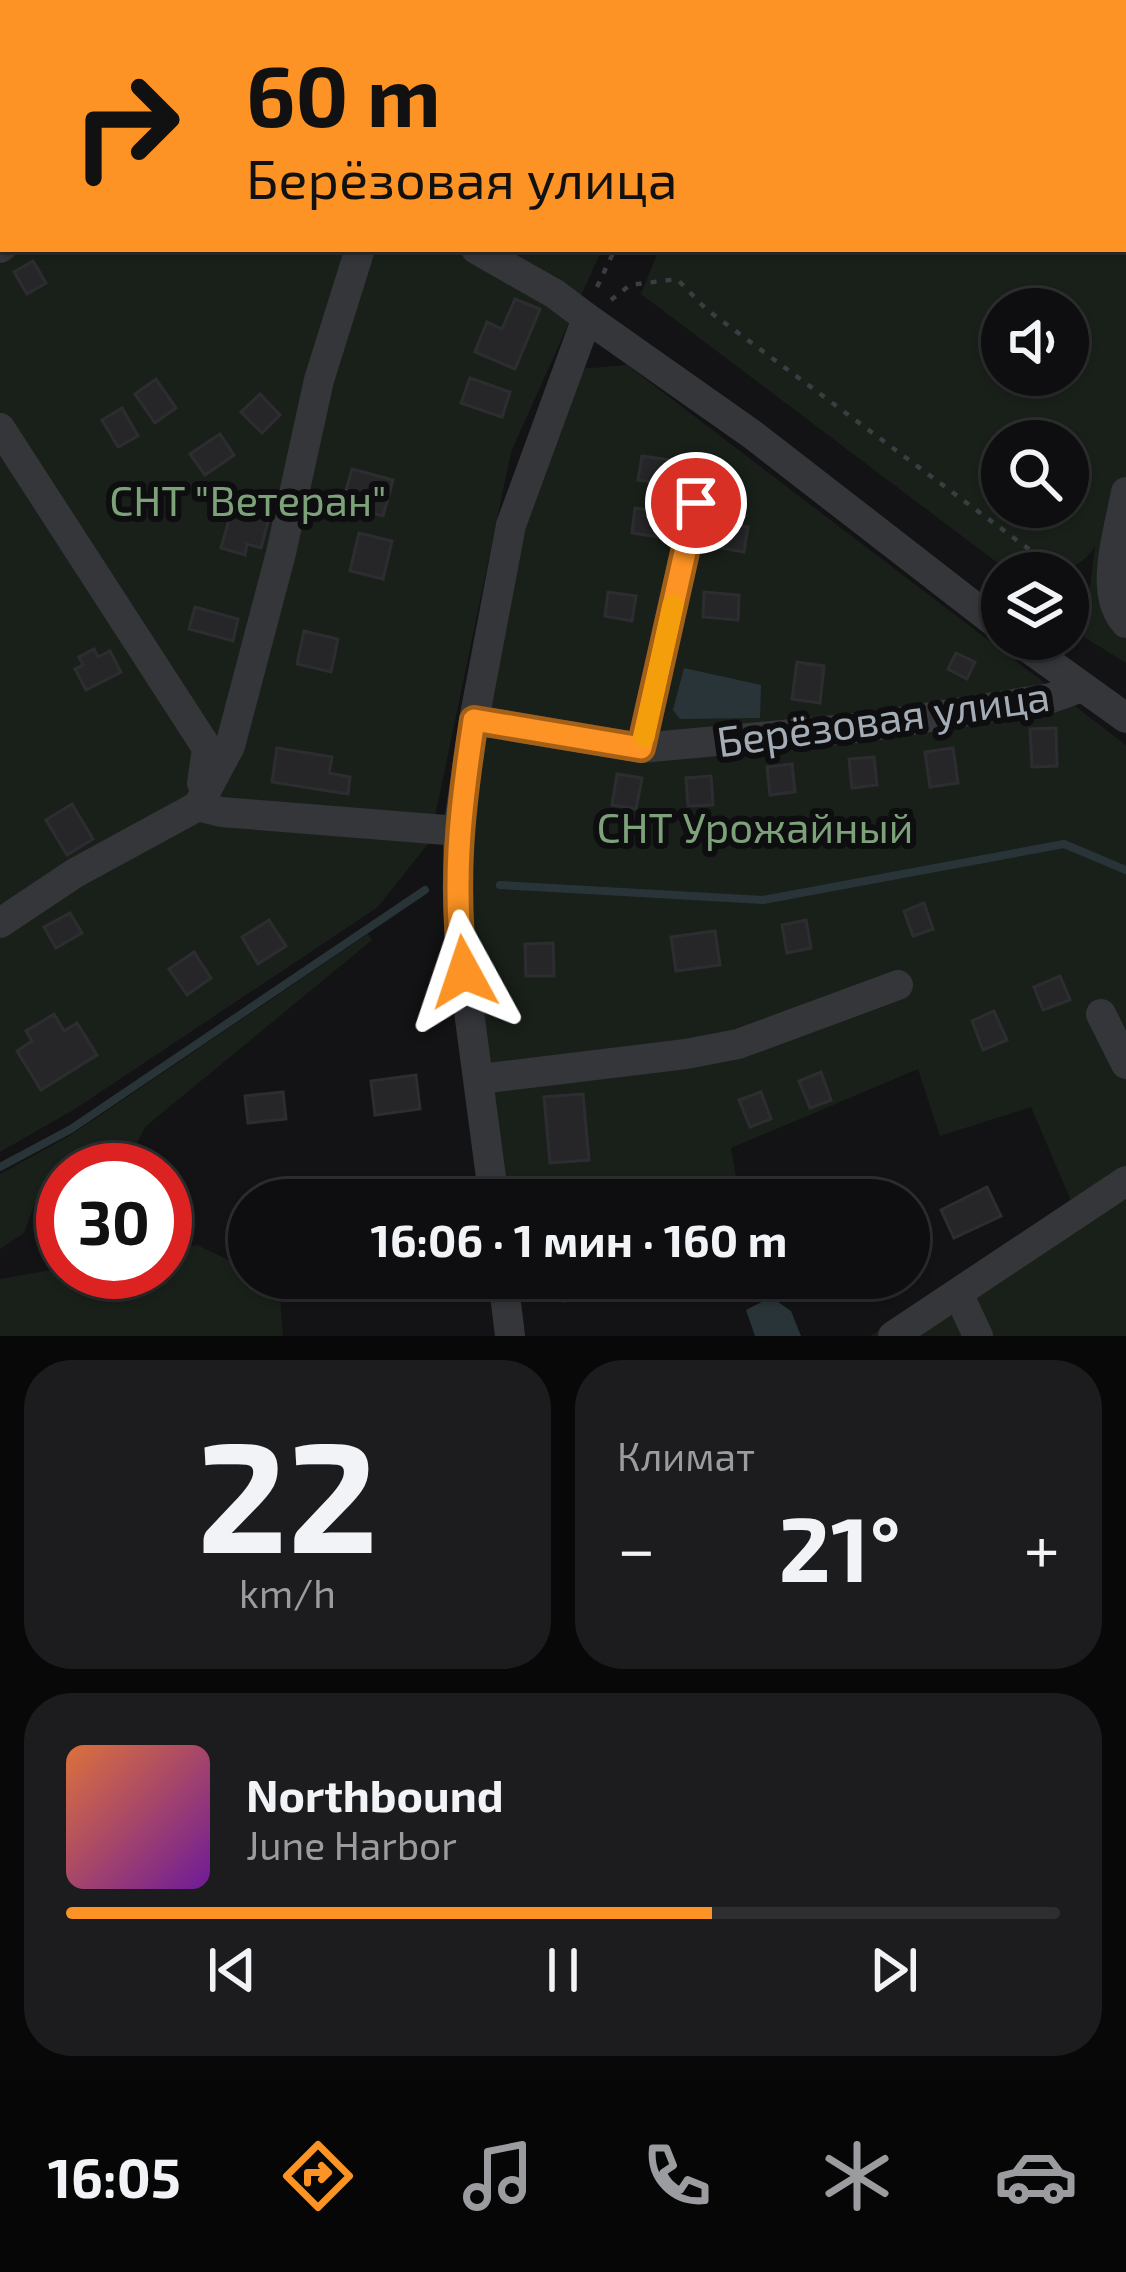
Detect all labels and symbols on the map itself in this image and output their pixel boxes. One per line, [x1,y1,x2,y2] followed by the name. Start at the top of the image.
[645,452,747,554] pin
[109,474,387,524] park label: СНТ "Ветеран"
[713,669,1053,766] street label: Берёзовая улица
[597,801,913,851] park label: СНТ Урожайный
[401,909,527,1035] position arrow
[36,1143,192,1299] speed limit sign: 30

